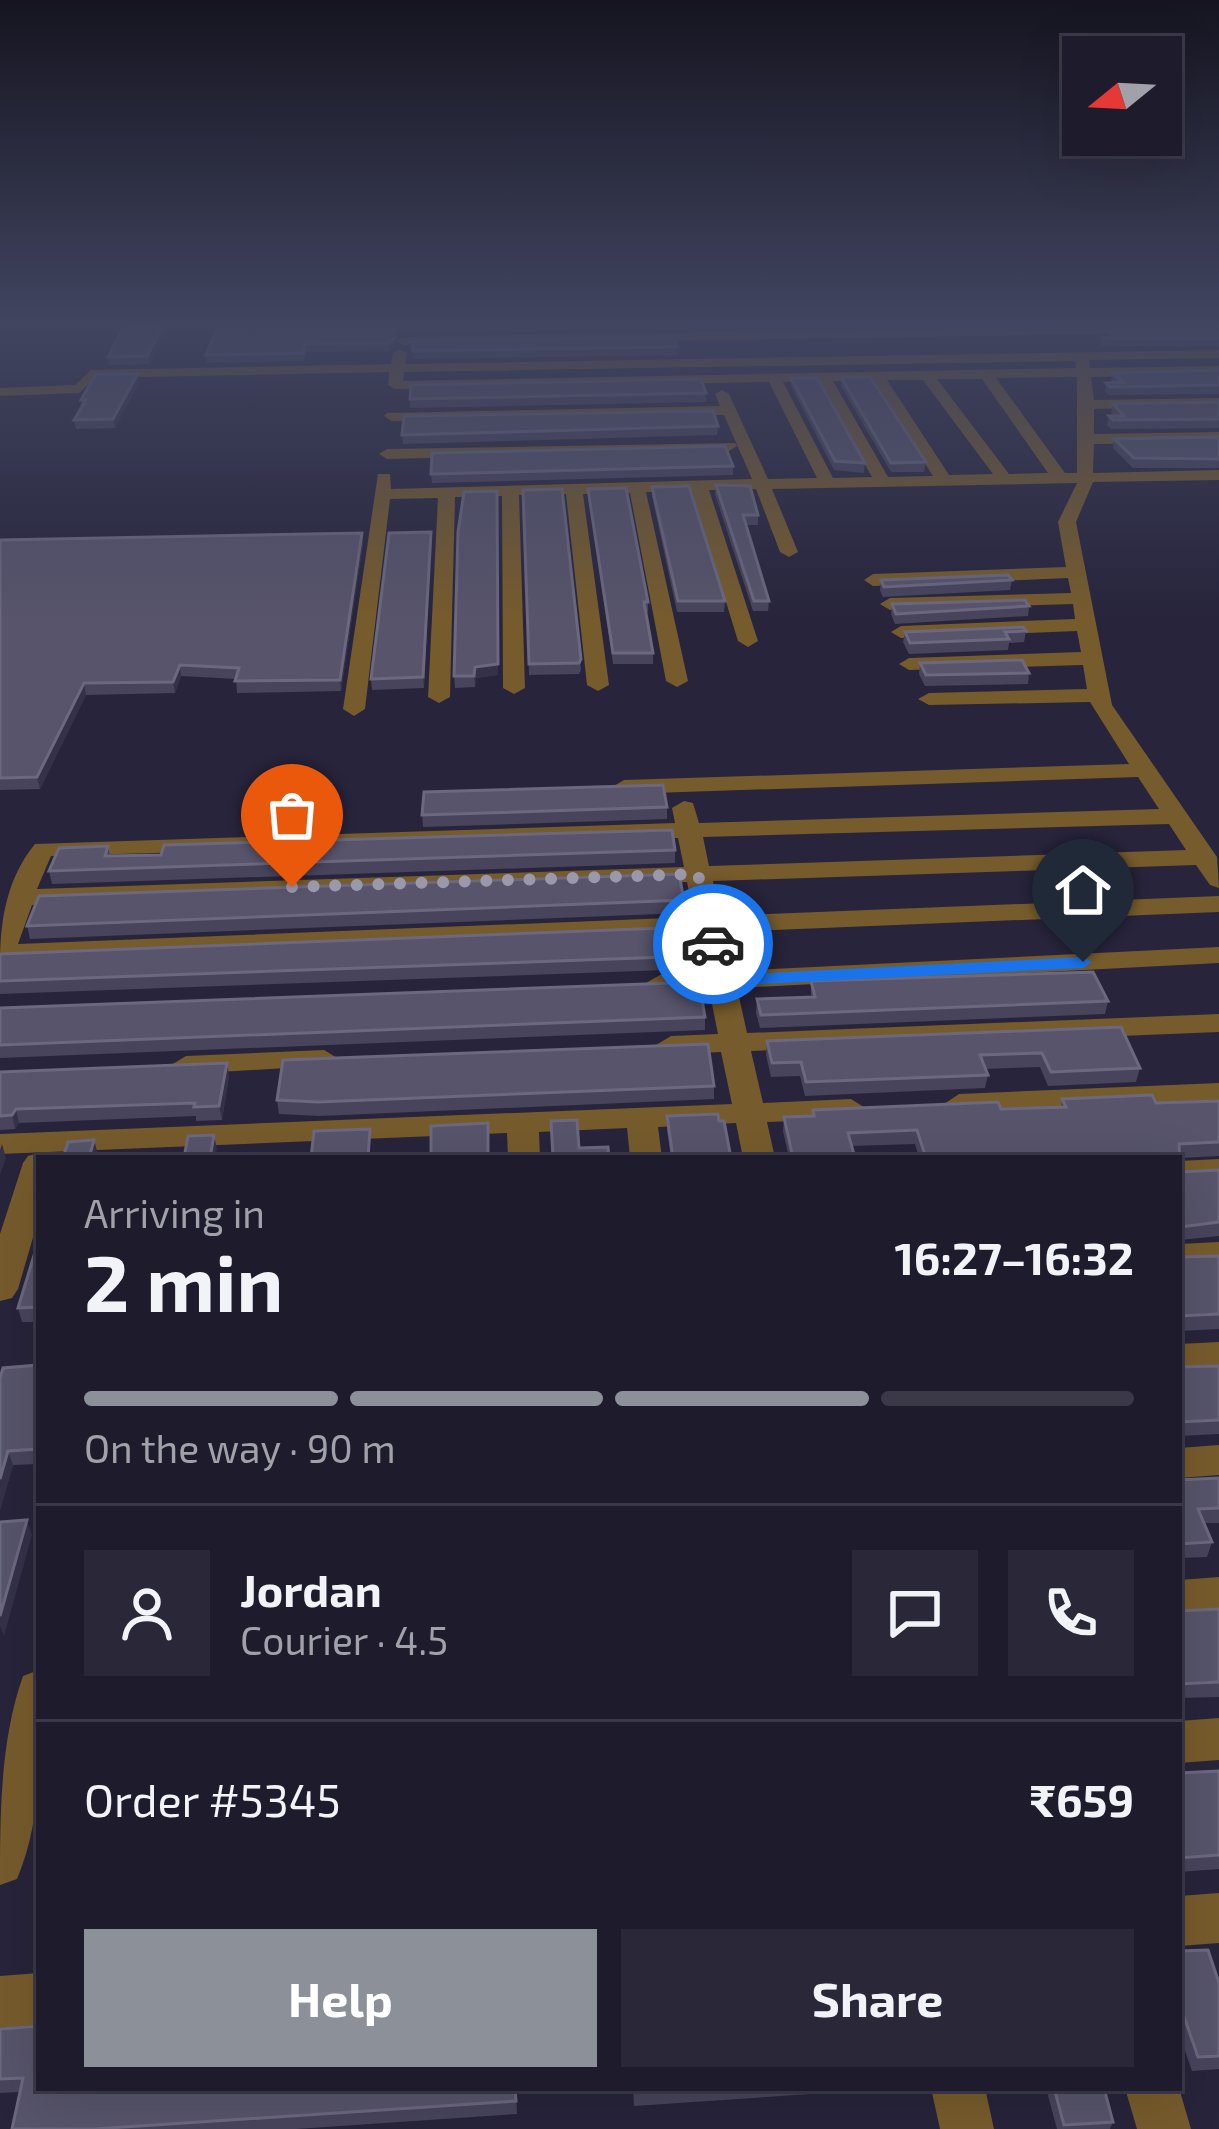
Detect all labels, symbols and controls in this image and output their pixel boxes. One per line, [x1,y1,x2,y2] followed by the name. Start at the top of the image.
[1062,36,1182,156] north arrow
[1062,36,1182,156] map controls
[241,764,343,887] pin
[259,782,325,848] icon: bag
[1032,839,1134,962] pin
[1050,857,1116,923] icon: home
[653,884,773,1004] courier
[680,911,746,977] icon: car
[84,1189,265,1236] text: Arriving in
[894,1230,1134,1284] text: 16:27–16:32
[84,1234,283,1328] text: 2 min
[84,1424,396,1471] text: On the way · 90 m
[84,1550,210,1676] button: person
[852,1550,978,1676] button: chat
[1008,1550,1134,1676] button: phone
[240,1562,382,1616] text: Jordan
[240,1616,448,1663] text: Courier · 4.5
[84,1772,341,1826] text: Order #5345
[1029,1772,1134,1826] text: ₹659
[84,1929,597,2067] button: Help
[621,1929,1134,2067] button: Share

